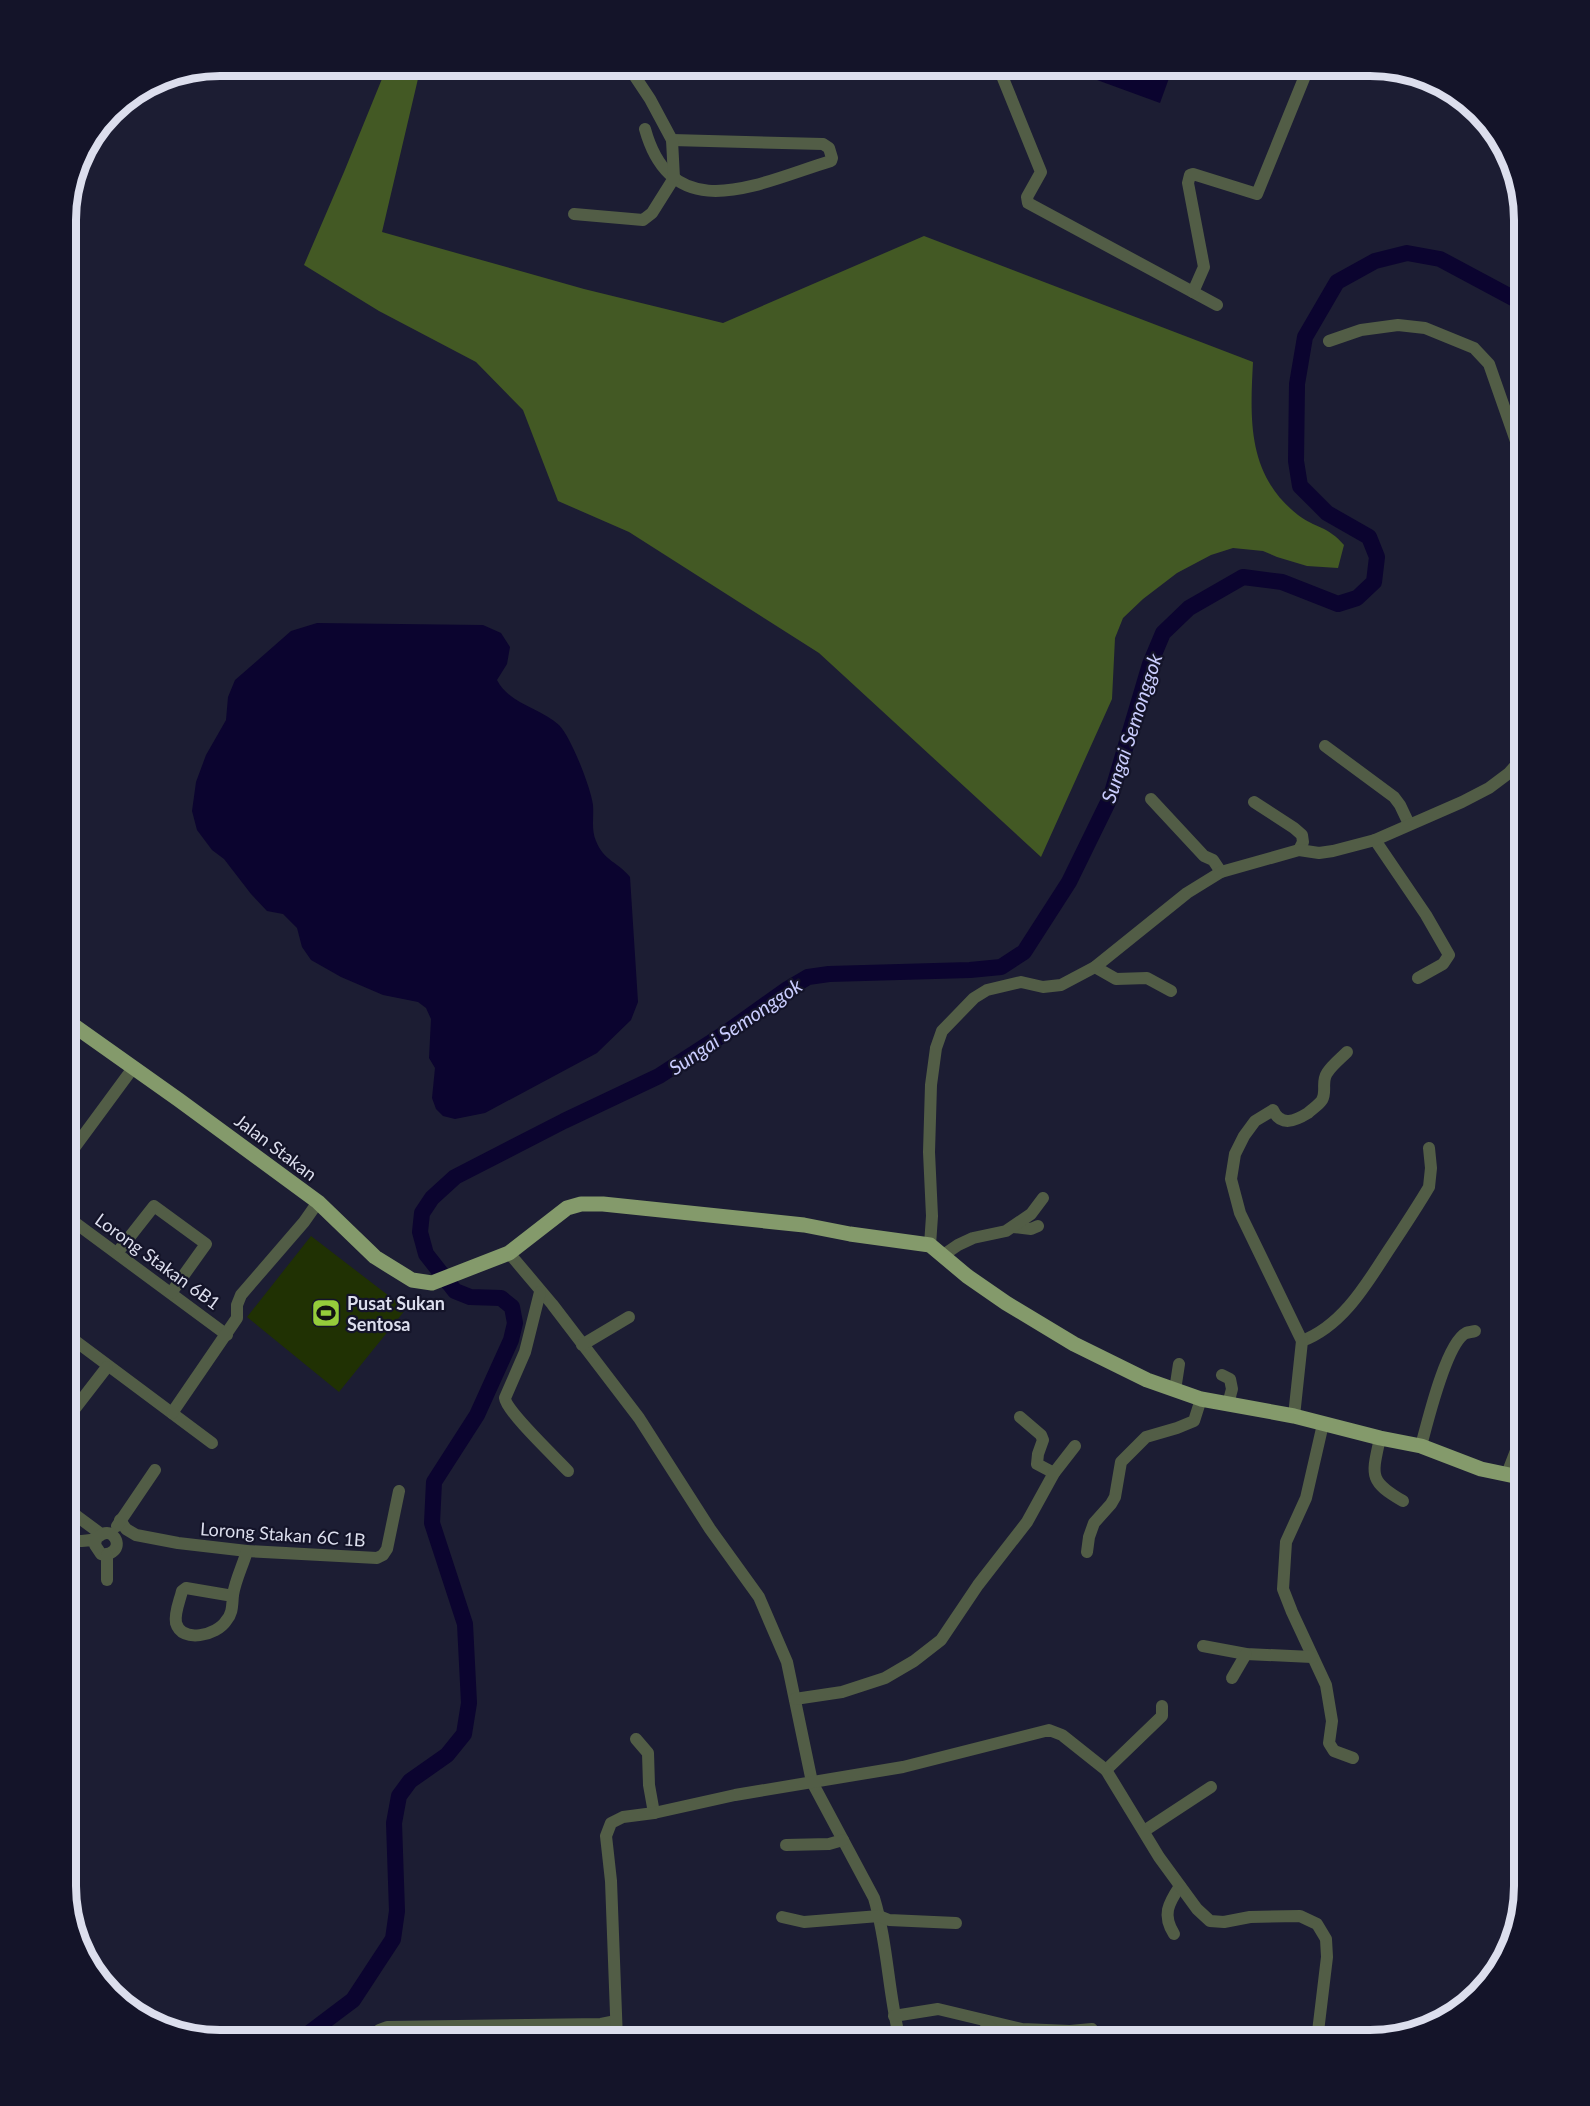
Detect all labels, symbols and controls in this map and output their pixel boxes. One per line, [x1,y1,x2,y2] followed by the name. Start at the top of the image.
[1096,650,1167,806] water label: Sungai Semonggok
[664,972,807,1079] water label: Sungai Semonggok
[231,1109,321,1185] street label: Jalan Stakan
[91,1208,225,1314] street label: Lorong Stakan 6B1
[347,1292,445,1335] place label: Pusat Sukan Sentosa
[310,1297,342,1329] sports icon: Pusat Sukan Sentosa
[200,1517,366,1551] street label: Lorong Stakan 6C 1B

